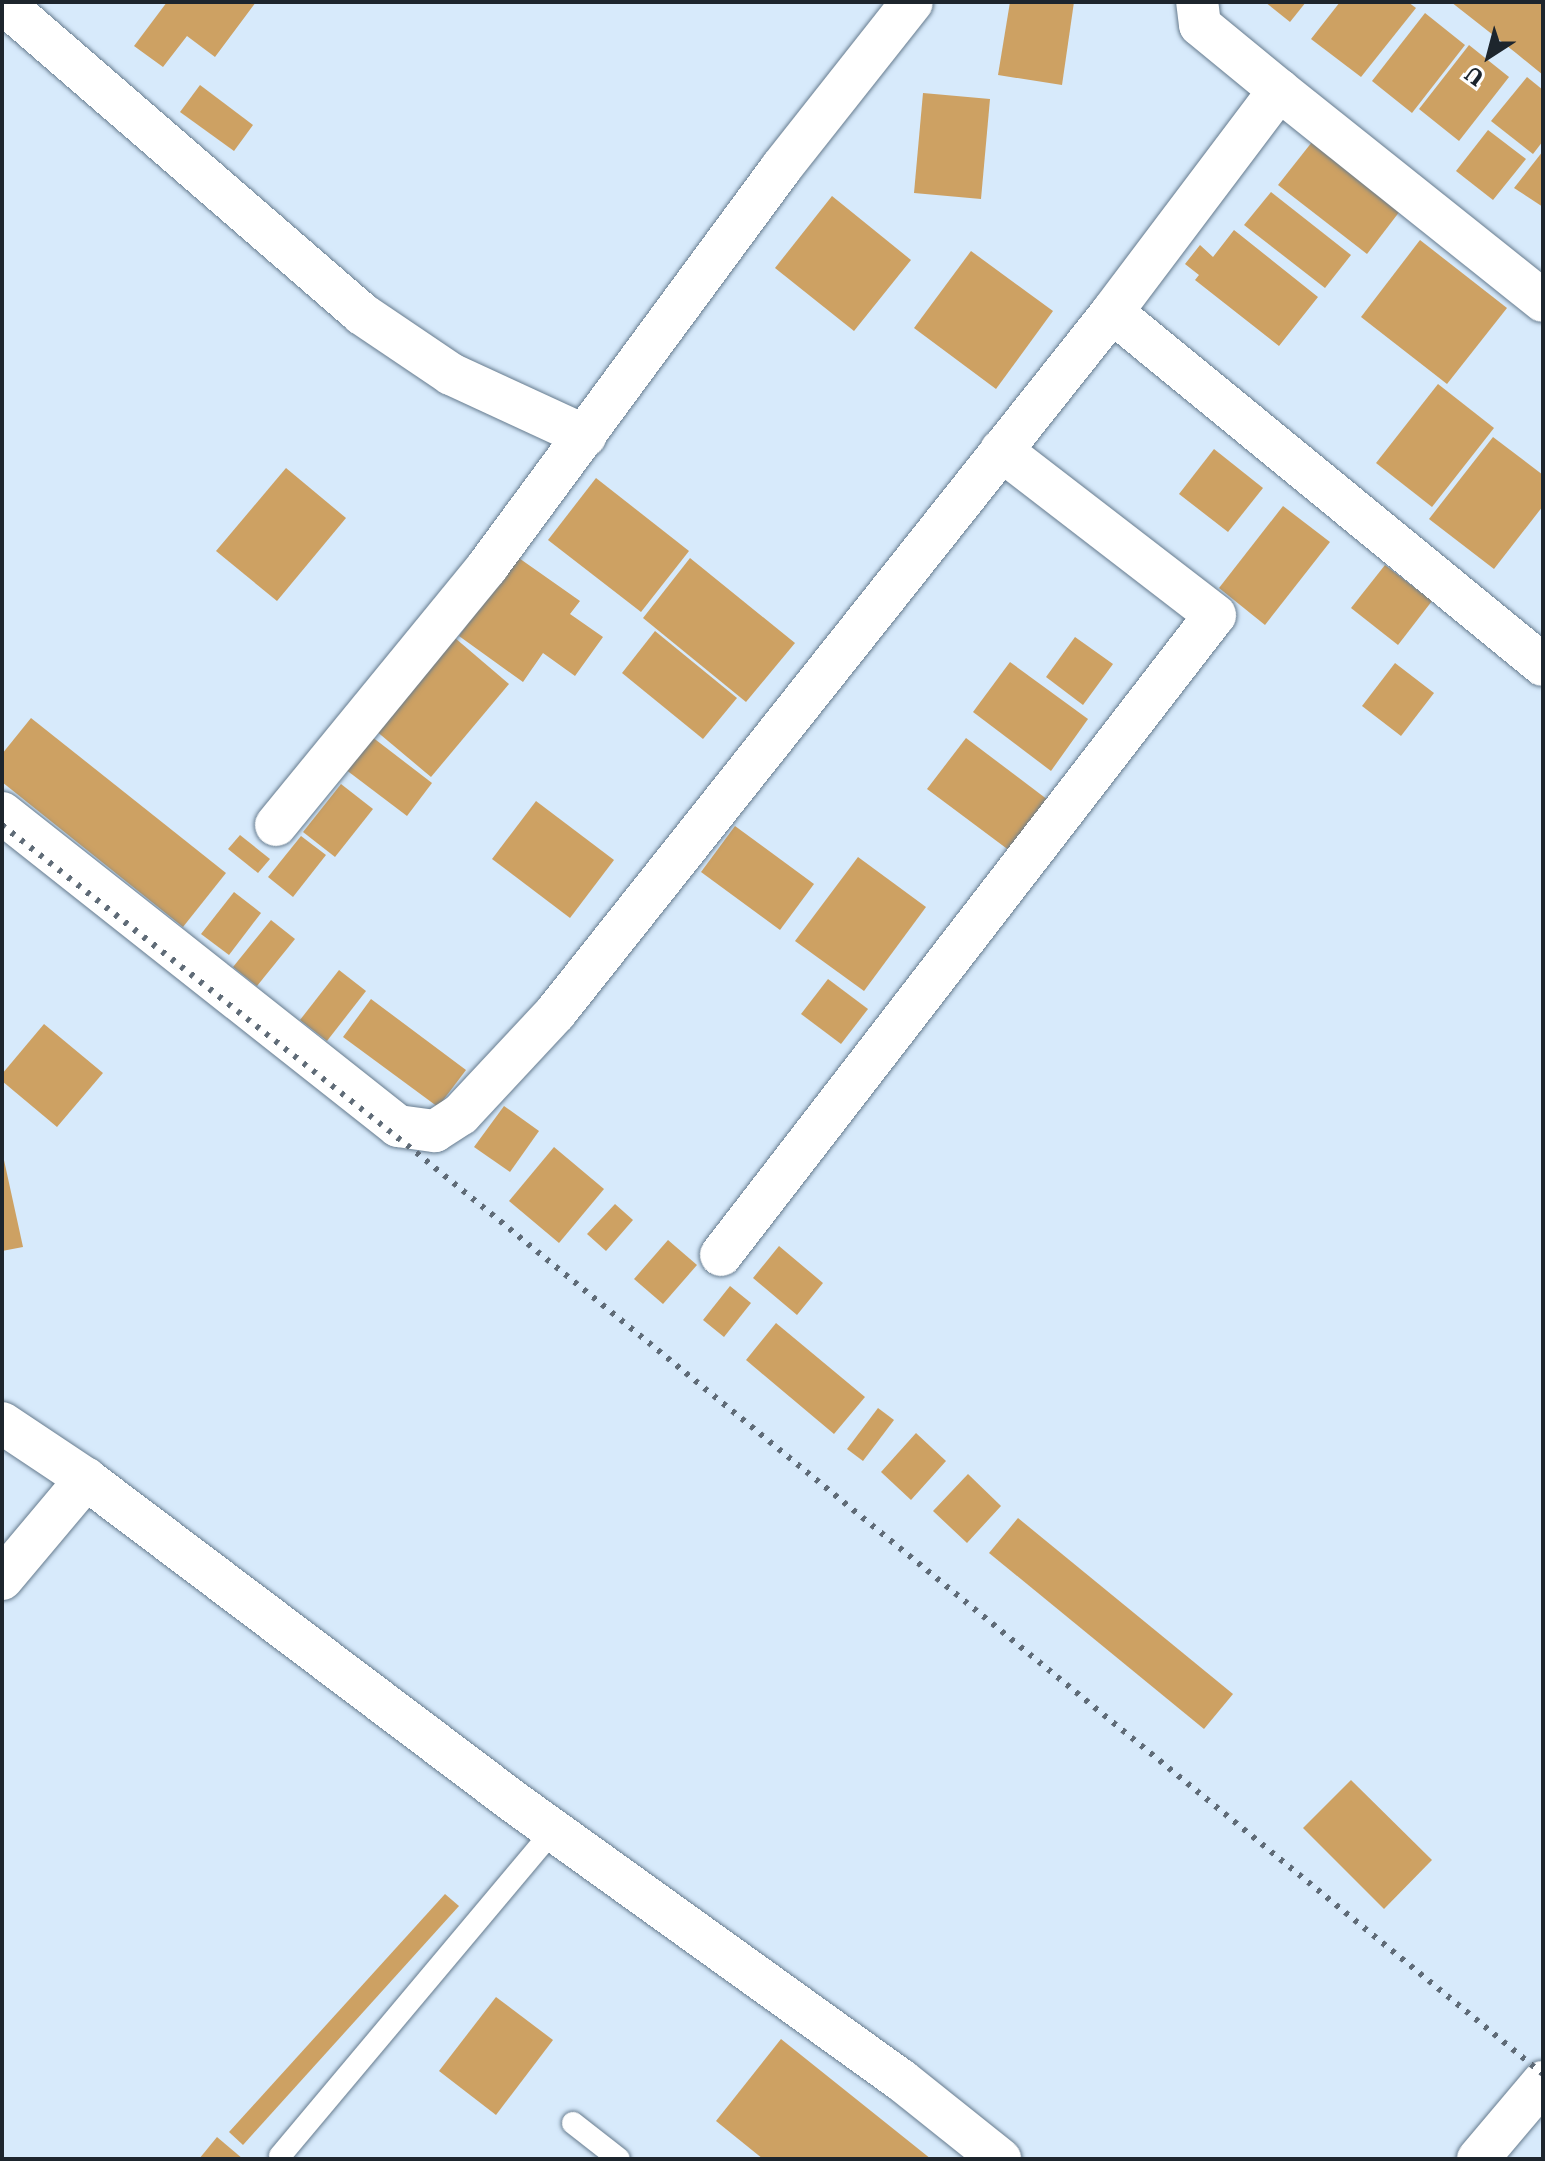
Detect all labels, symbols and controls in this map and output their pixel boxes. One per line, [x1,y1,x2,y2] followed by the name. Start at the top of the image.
[1449,16,1529,96] north arrow
[1460,61,1489,91] text: U

